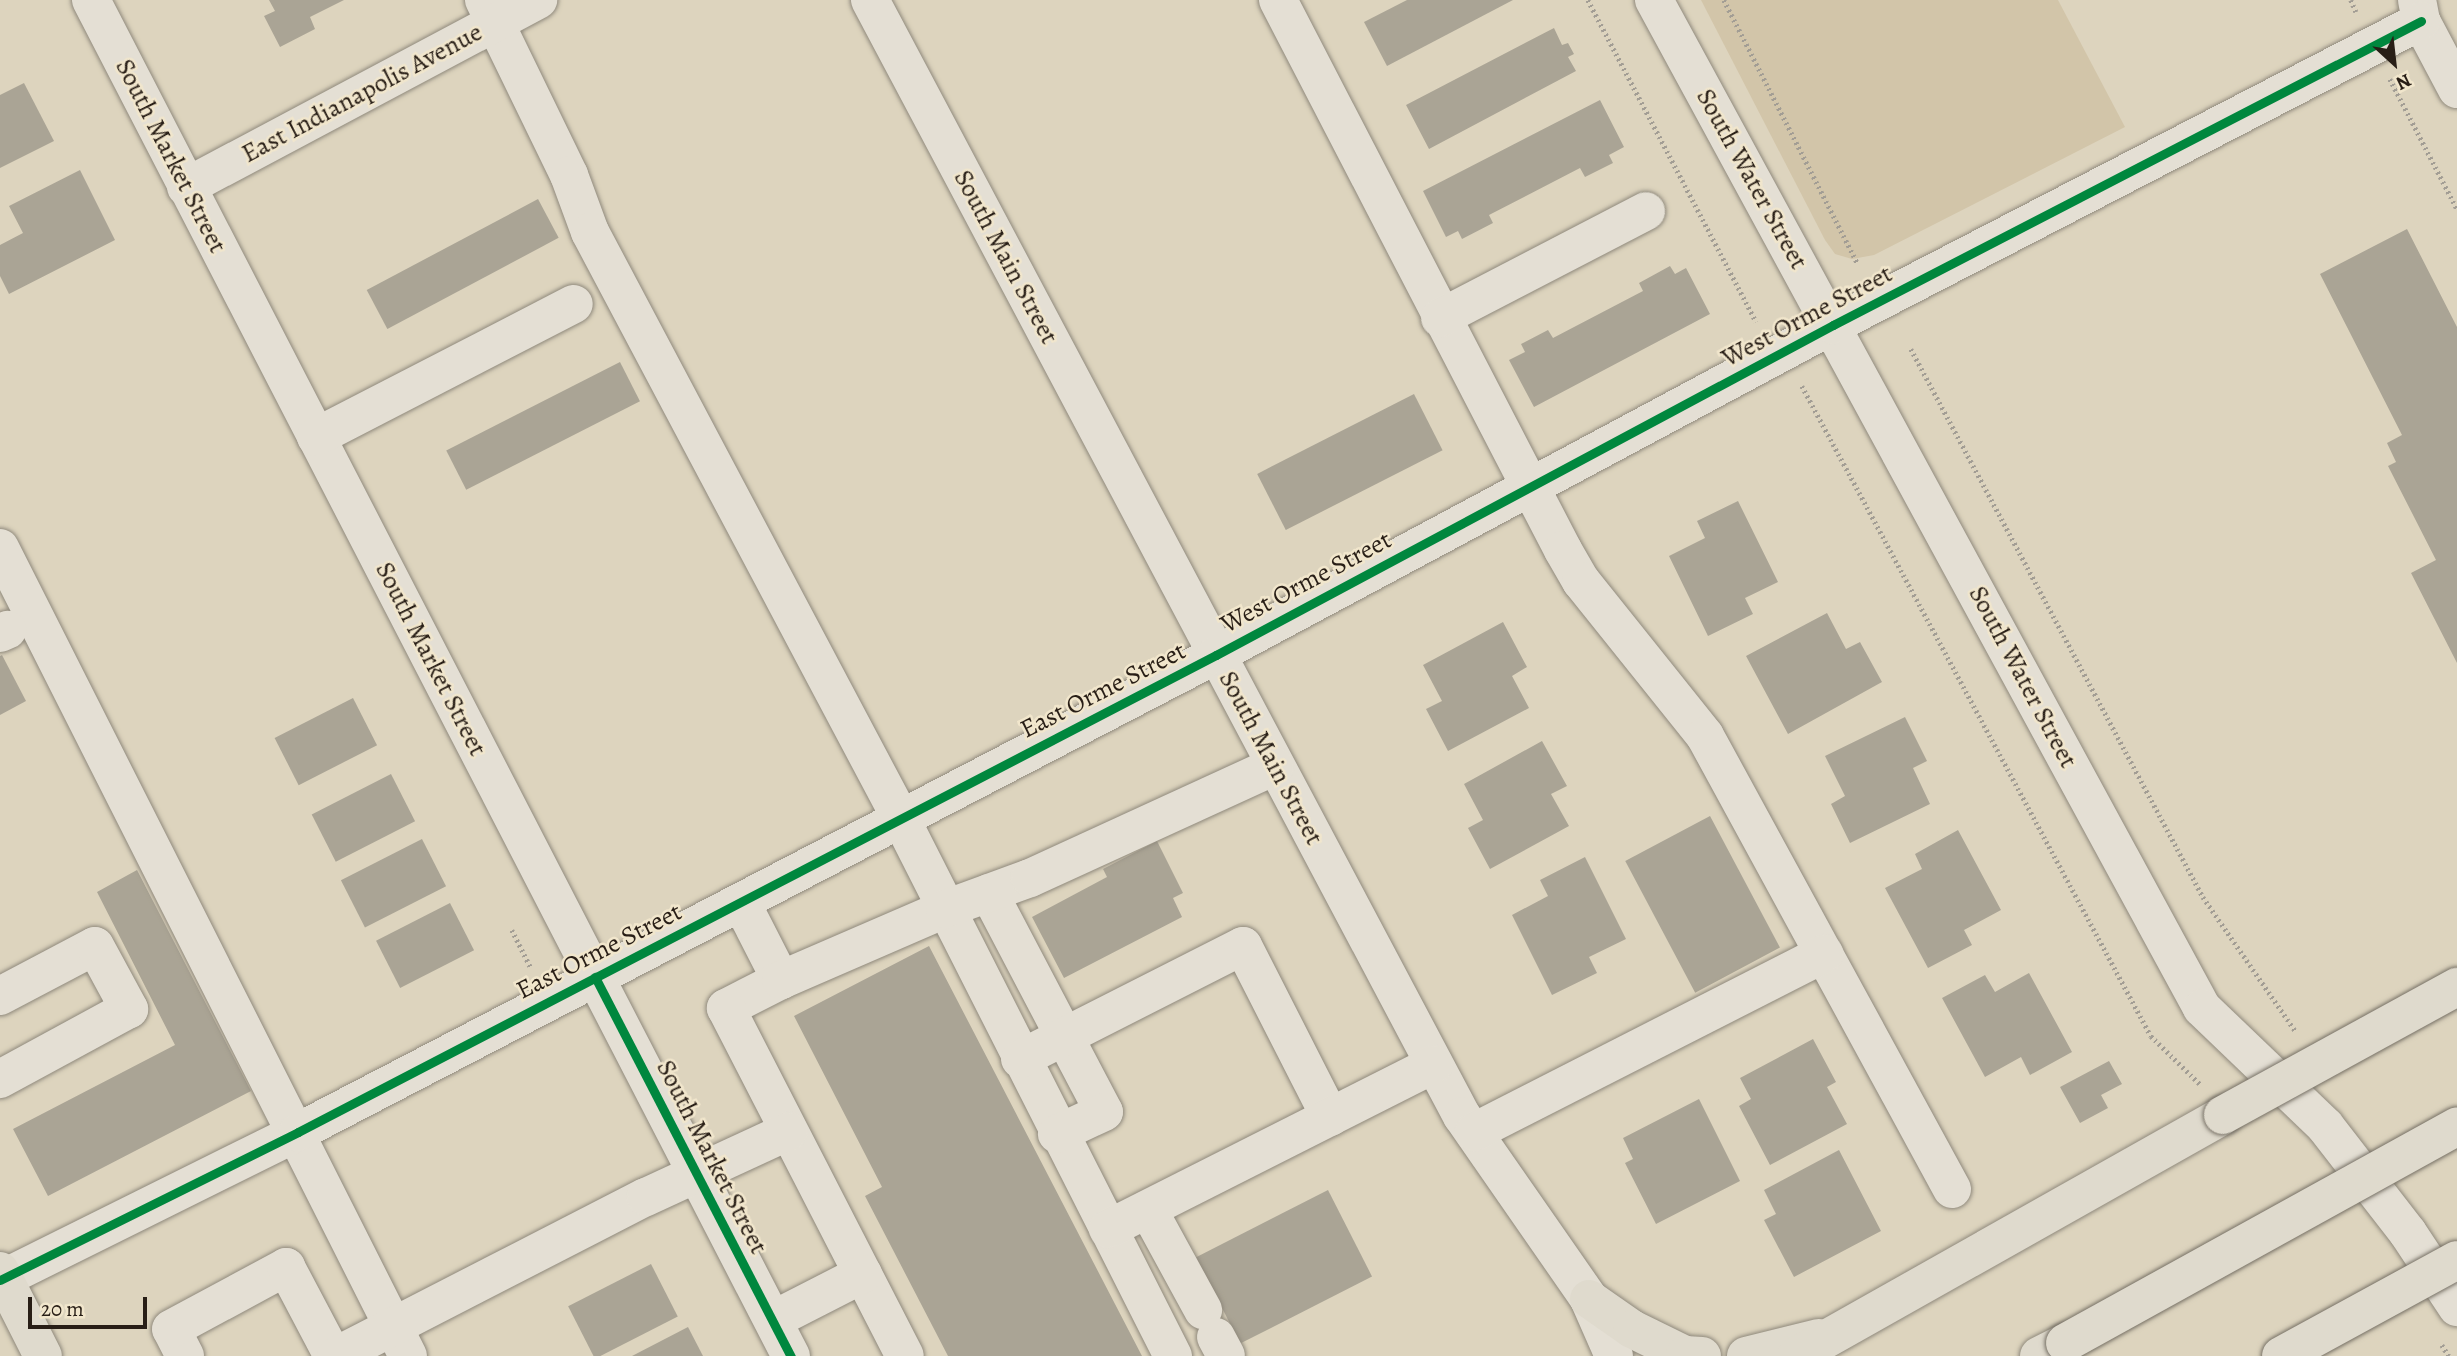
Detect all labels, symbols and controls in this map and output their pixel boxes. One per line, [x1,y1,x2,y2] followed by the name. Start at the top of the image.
[237,16,487,170] street label: East Indianapolis Avenue
[2359,28,2429,98] north arrow
[109,54,233,258] street label: South Market Street
[2391,67,2416,96] text: N
[1690,83,1814,275] street label: South Water Street
[947,165,1065,349] street label: South Main Street
[1716,258,1898,374] street label: West Orme Street
[1215,524,1397,640] street label: West Orme Street
[369,557,493,761] street label: South Market Street
[1962,581,2084,773] street label: South Water Street
[1015,635,1191,745] street label: East Orme Street
[1212,666,1330,850] street label: South Main Street
[511,896,687,1006] street label: East Orme Street
[650,1055,774,1259] street label: South Market Street
[32,1282,150,1326] scale bar
[41,1295,84,1323] text: 20 m

